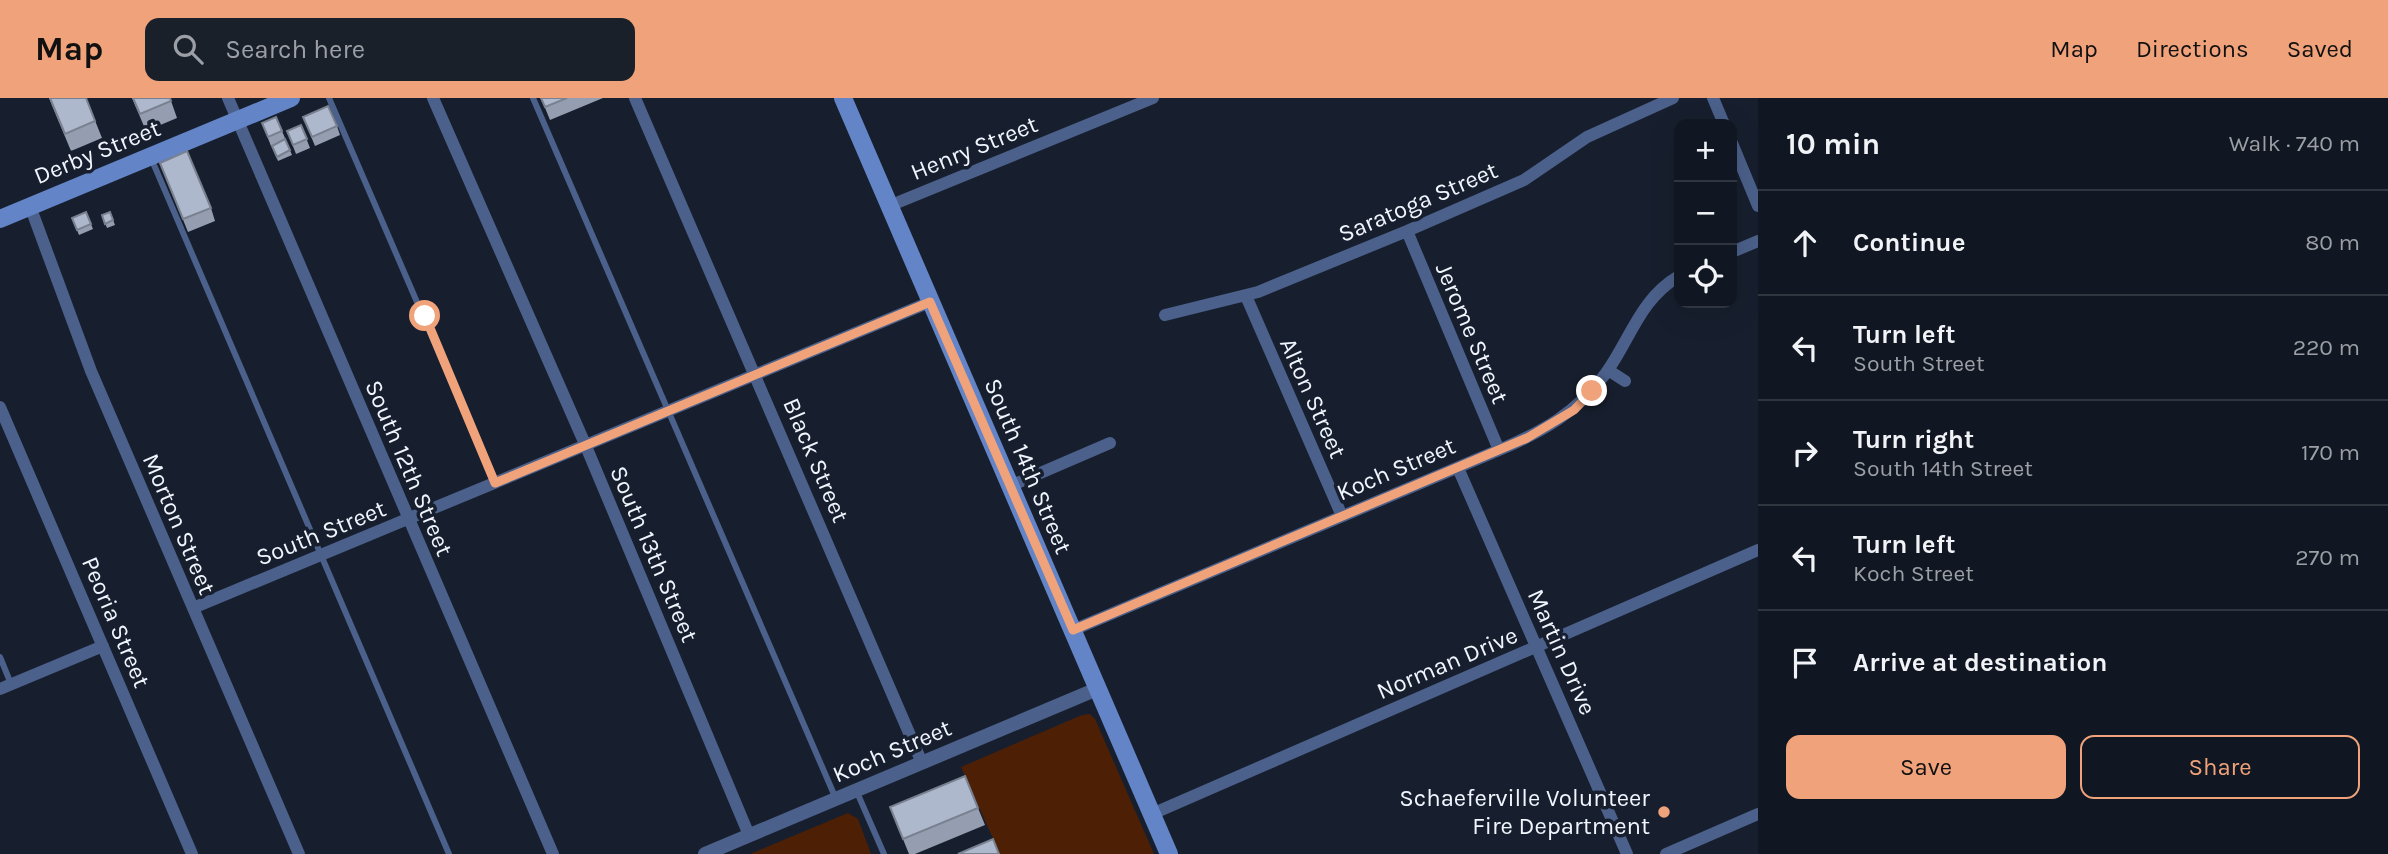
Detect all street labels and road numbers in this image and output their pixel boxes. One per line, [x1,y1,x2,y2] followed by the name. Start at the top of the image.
[907,110,1041,186] street label: Henry Street
[30,114,164,190] street label: Derby Street
[1334,156,1502,248] street label: Saratoga Street
[1430,258,1514,408] street label: Jerome Street
[1274,334,1352,462] street label: Alton Street
[978,374,1078,558] street label: South 14th Street
[359,376,459,560] street label: South 12th Street
[777,394,855,526] street label: Black Street
[1332,431,1460,507] street label: Koch Street
[137,449,221,599] street label: Morton Street
[604,462,704,646] street label: South 13th Street
[252,494,390,572] street label: South Street
[76,552,156,692] street label: Peoria Street
[1522,585,1602,719] street label: Martin Drive
[1372,621,1522,705] street label: Norman Drive
[828,713,956,789] street label: Koch Street

